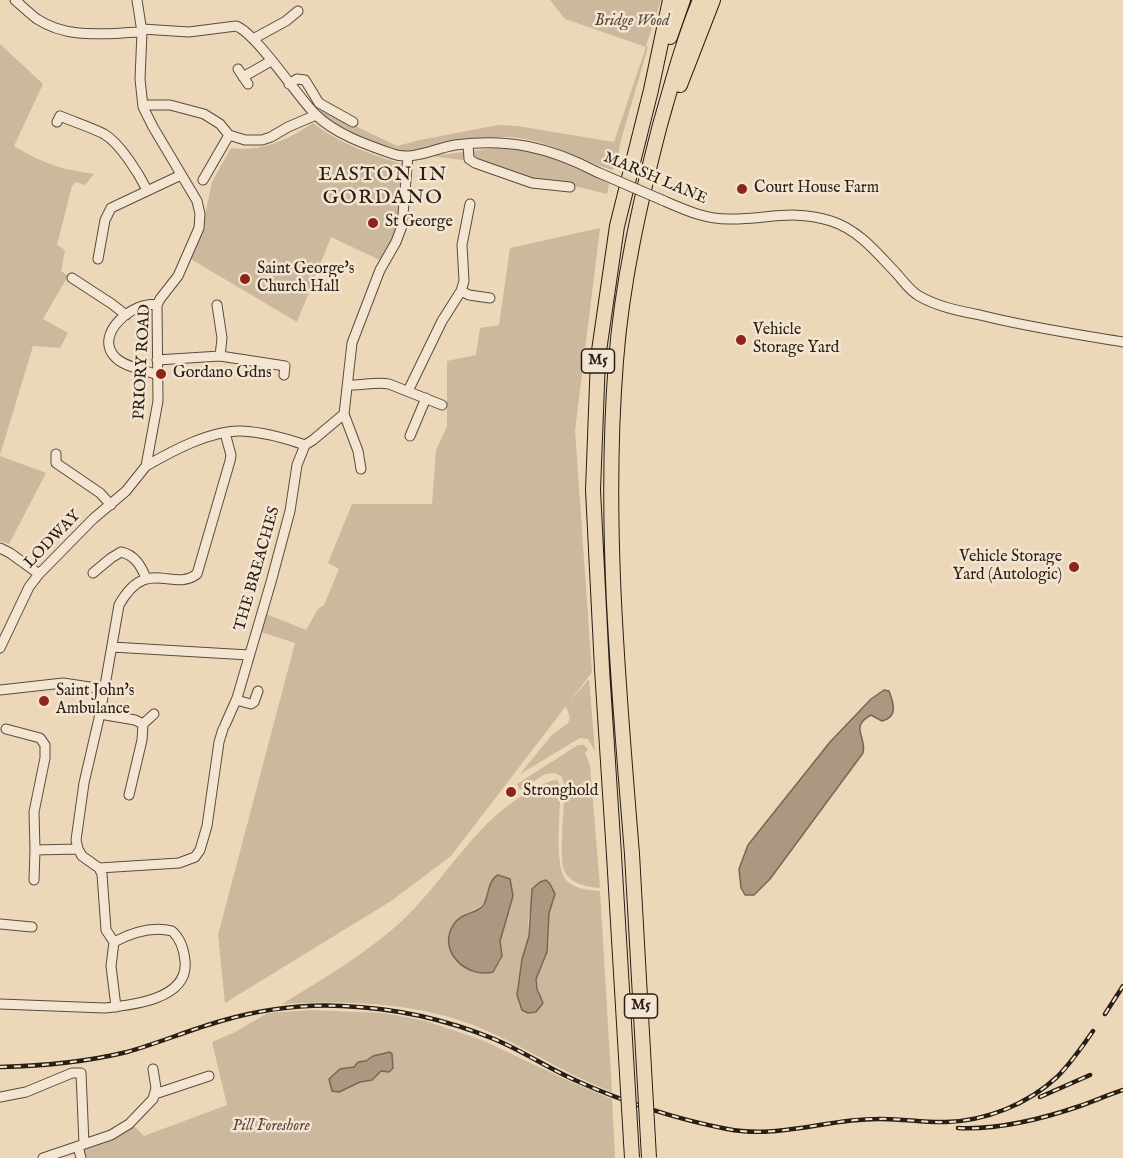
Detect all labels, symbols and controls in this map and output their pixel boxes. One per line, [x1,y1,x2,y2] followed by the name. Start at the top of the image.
[594,12,670,32] park label: Bridge Wood
[600,149,710,209] street label: MARSH LANE
[318,164,448,211] district label: EASTON IN GORDANO
[754,179,879,199] place label: Court House Farm
[735,182,749,196] marker: Court House Farm
[385,213,453,233] place label: St George
[366,216,380,230] marker: St George
[257,260,354,298] place label: Saint George's Church Hall
[238,272,252,286] marker: Saint George's Church Hall
[130,304,156,420] street label: PRIORY ROAD
[753,321,839,359] place label: Vehicle Storage Yard
[734,333,748,347] marker: Vehicle Storage Yard
[582,349,614,373] road number: M5
[173,364,272,384] place label: Gordano Gdns
[154,367,168,381] marker: Gordano Gdns
[231,505,285,633] street label: THE BREACHES
[21,507,85,573] street label: LODWAY
[953,548,1062,586] place label: Vehicle Storage Yard (Autologic)
[1067,560,1081,574] marker: Vehicle Storage Yard (Autologic)
[56,682,134,720] place label: Saint John's Ambulance
[37,694,51,708] marker: Saint John's Ambulance
[523,782,598,802] place label: Stronghold
[504,785,518,799] marker: Stronghold
[624,994,658,1018] road number: M5
[232,1117,310,1137] park label: Pill Foreshore

